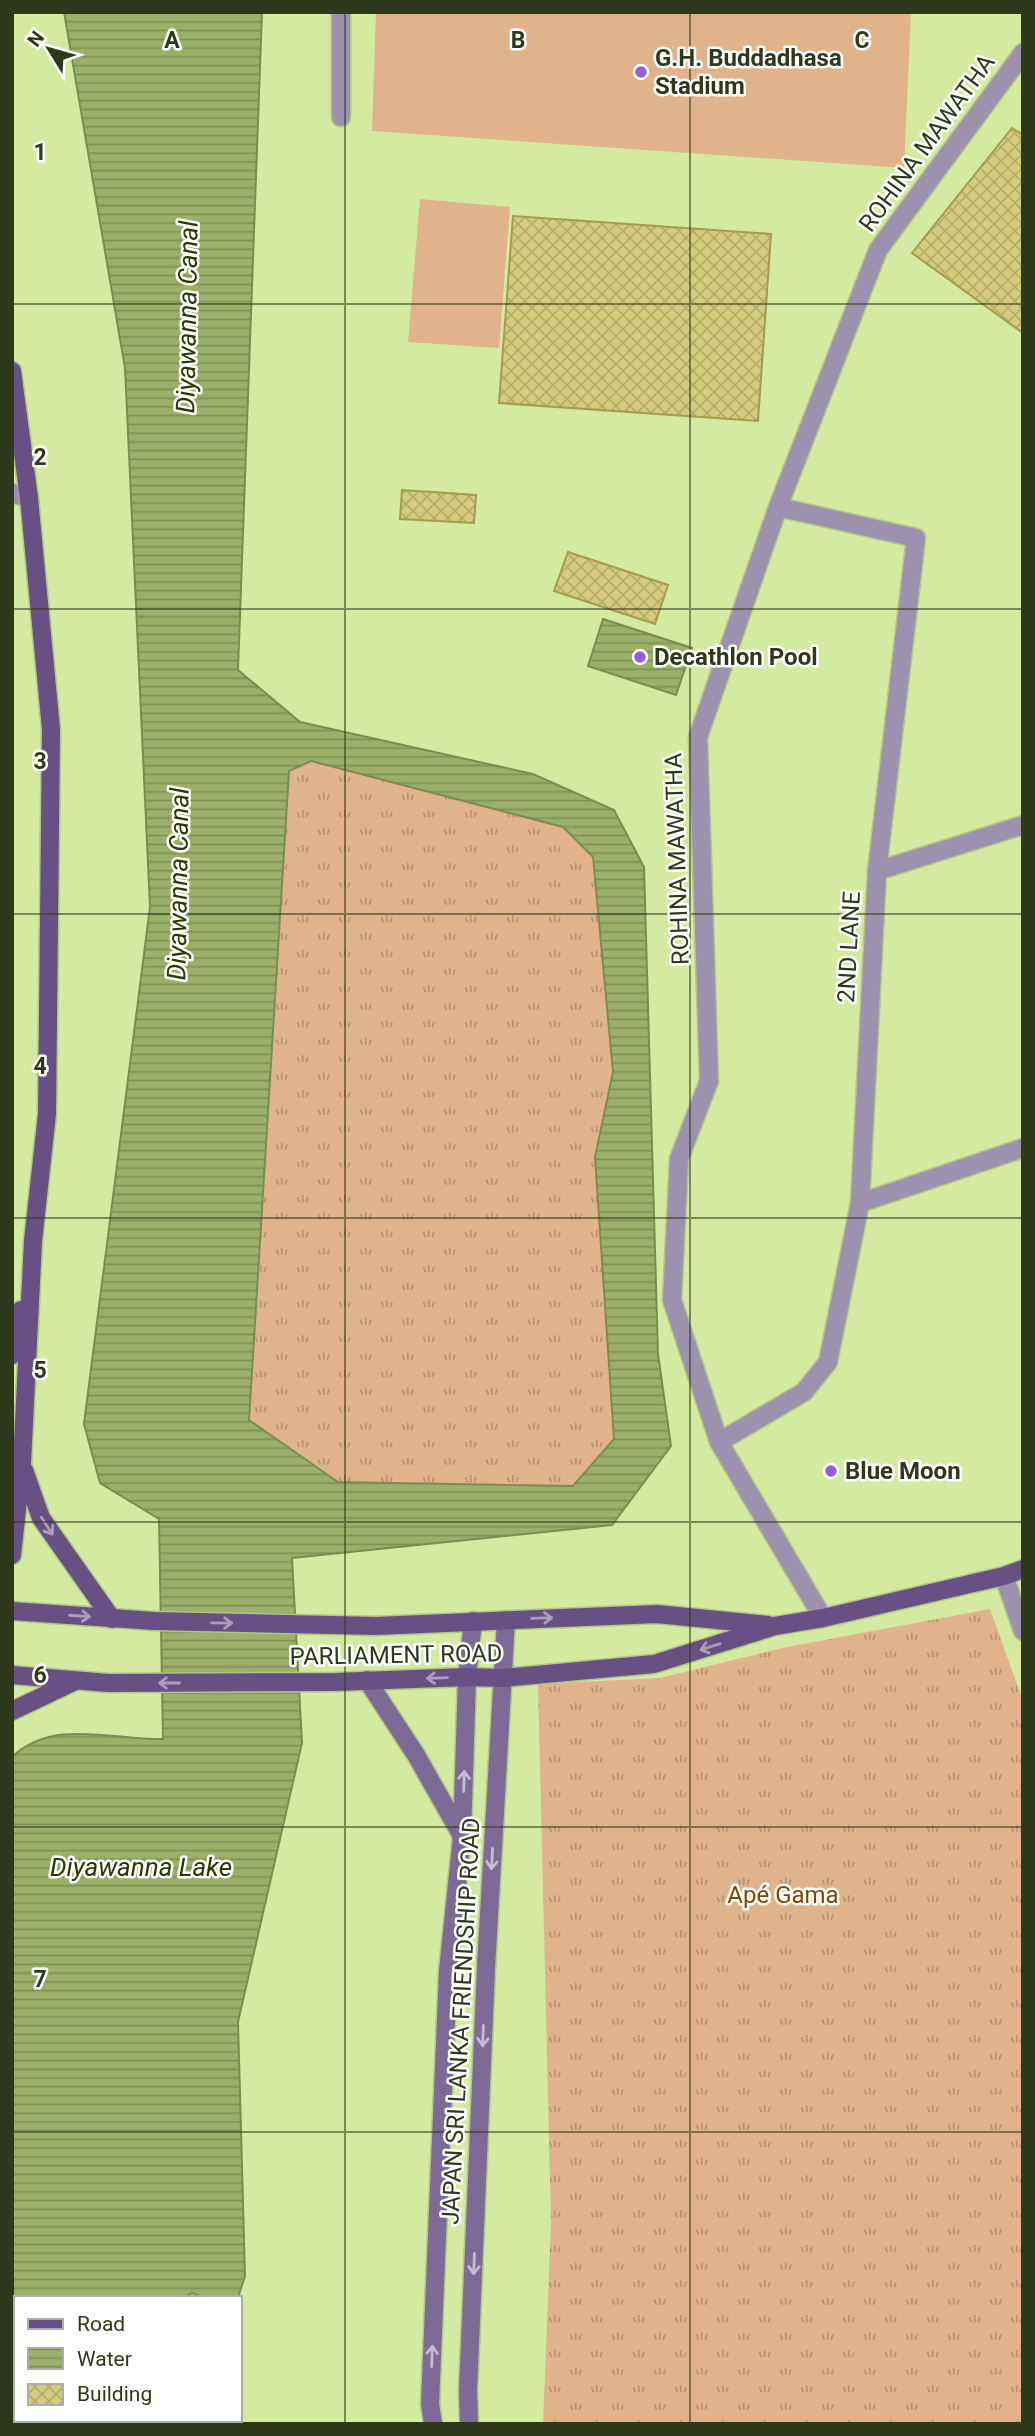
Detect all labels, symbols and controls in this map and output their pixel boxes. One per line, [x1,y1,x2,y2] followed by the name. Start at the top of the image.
[14,14,84,84] north arrow
[23,27,49,51] text: N
[164,27,180,54] text: A
[511,27,525,54] text: B
[854,27,870,54] text: C
[655,44,842,100] place label: G.H. Buddadhasa Stadium
[853,49,1001,237] street label: ROHINA MAWATHA
[633,64,649,80] marker: G.H. Buddadhasa Stadium
[33,139,47,166] text: 1
[170,220,204,414] water label: Diyawanna Canal
[33,444,47,471] text: 2
[654,643,818,671] place label: Decathlon Pool
[632,649,648,665] marker: Decathlon Pool
[33,748,47,775] text: 3
[659,752,695,966] street label: ROHINA MAWATHA
[161,787,195,981] water label: Diyawanna Canal
[832,890,866,1004] street label: 2ND LANE
[33,1053,47,1080] text: 4
[33,1357,47,1384] text: 5
[845,1457,961,1485] place label: Blue Moon
[823,1463,839,1479] marker: Blue Moon
[40,1516,55,1535] one-way arrow
[69,1610,91,1623] one-way arrow
[530,1612,553,1625] one-way arrow
[210,1616,233,1630] one-way arrow
[289,1639,503,1671] street label: PARLIAMENT ROAD
[699,1641,721,1654] one-way arrow
[33,1662,47,1689] text: 6
[426,1671,449,1684] one-way arrow
[158,1676,181,1690] one-way arrow
[457,1770,471,1793] one-way arrow
[436,1817,486,2225] street label: JAPAN SRI LANKA FRIENDSHIP ROAD
[486,1848,499,1871] one-way arrow
[50,1852,232,1882] water label: Diyawanna Lake
[727,1881,839,1909] park label: Apé Gama
[33,1966,47,1993] text: 7
[477,2025,490,2048] one-way arrow
[467,2252,480,2275] one-way arrow
[14,2296,242,2422] legend
[77,2312,125,2336] text: Road
[425,2345,438,2368] one-way arrow
[77,2347,132,2371] text: Water
[77,2382,152,2406] text: Building

